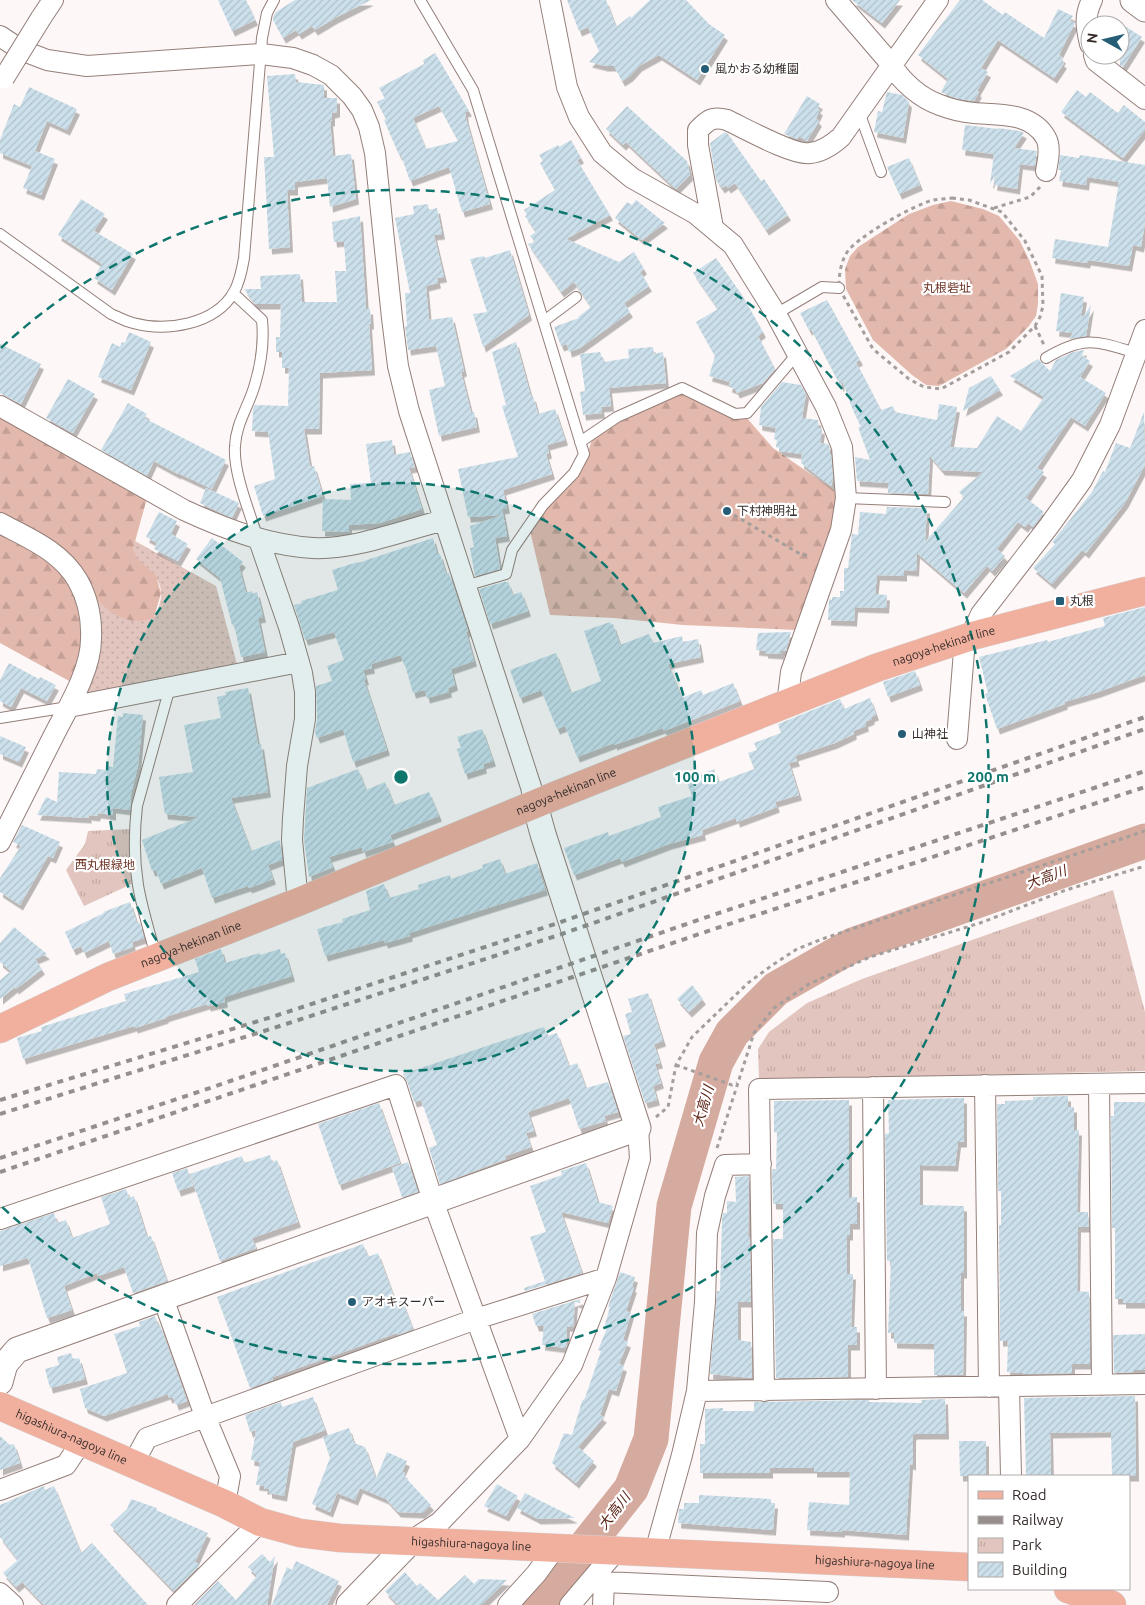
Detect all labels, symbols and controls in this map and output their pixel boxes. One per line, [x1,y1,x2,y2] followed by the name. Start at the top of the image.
[1080,15,1130,65] north arrow
[1083,32,1101,44] text: N
[715,62,799,75] place label: 風かおる幼稚園
[699,63,711,75] marker: 風かおる幼稚園
[923,281,971,294] park label: 丸根砦址
[737,504,797,517] place label: 下村神明社
[721,505,733,517] marker: 下村神明社
[1070,594,1094,607] place label: 丸根
[1054,595,1066,607] marker: 丸根
[891,623,996,668] street label: nagoya-hekinan line
[912,727,948,740] place label: 山神社
[896,728,908,740] marker: 山神社
[514,765,618,817] street label: nagoya-hekinan line
[392,768,410,786] centre of rings
[674,768,716,785] text: 100 m
[967,768,1009,785] text: 200 m
[75,858,135,871] park label: 西丸根緑地
[1024,862,1070,892] water label: 大高川
[139,918,243,970] street label: nagoya-hekinan line
[690,1082,717,1128] water label: 大高川
[362,1295,446,1308] place label: アオキスーパー
[346,1296,358,1308] marker: アオキスーパー
[14,1407,129,1467] street label: higashiura-nagoya line
[968,1475,1130,1590] legend
[1012,1486,1047,1503] text: Road
[595,1488,634,1532] water label: 大高川
[1012,1511,1063,1528] text: Railway
[411,1534,532,1553] street label: higashiura-nagoya line
[1012,1536,1042,1553] text: Park
[815,1553,935,1571] street label: higashiura-nagoya line
[1012,1561,1067,1578] text: Building

